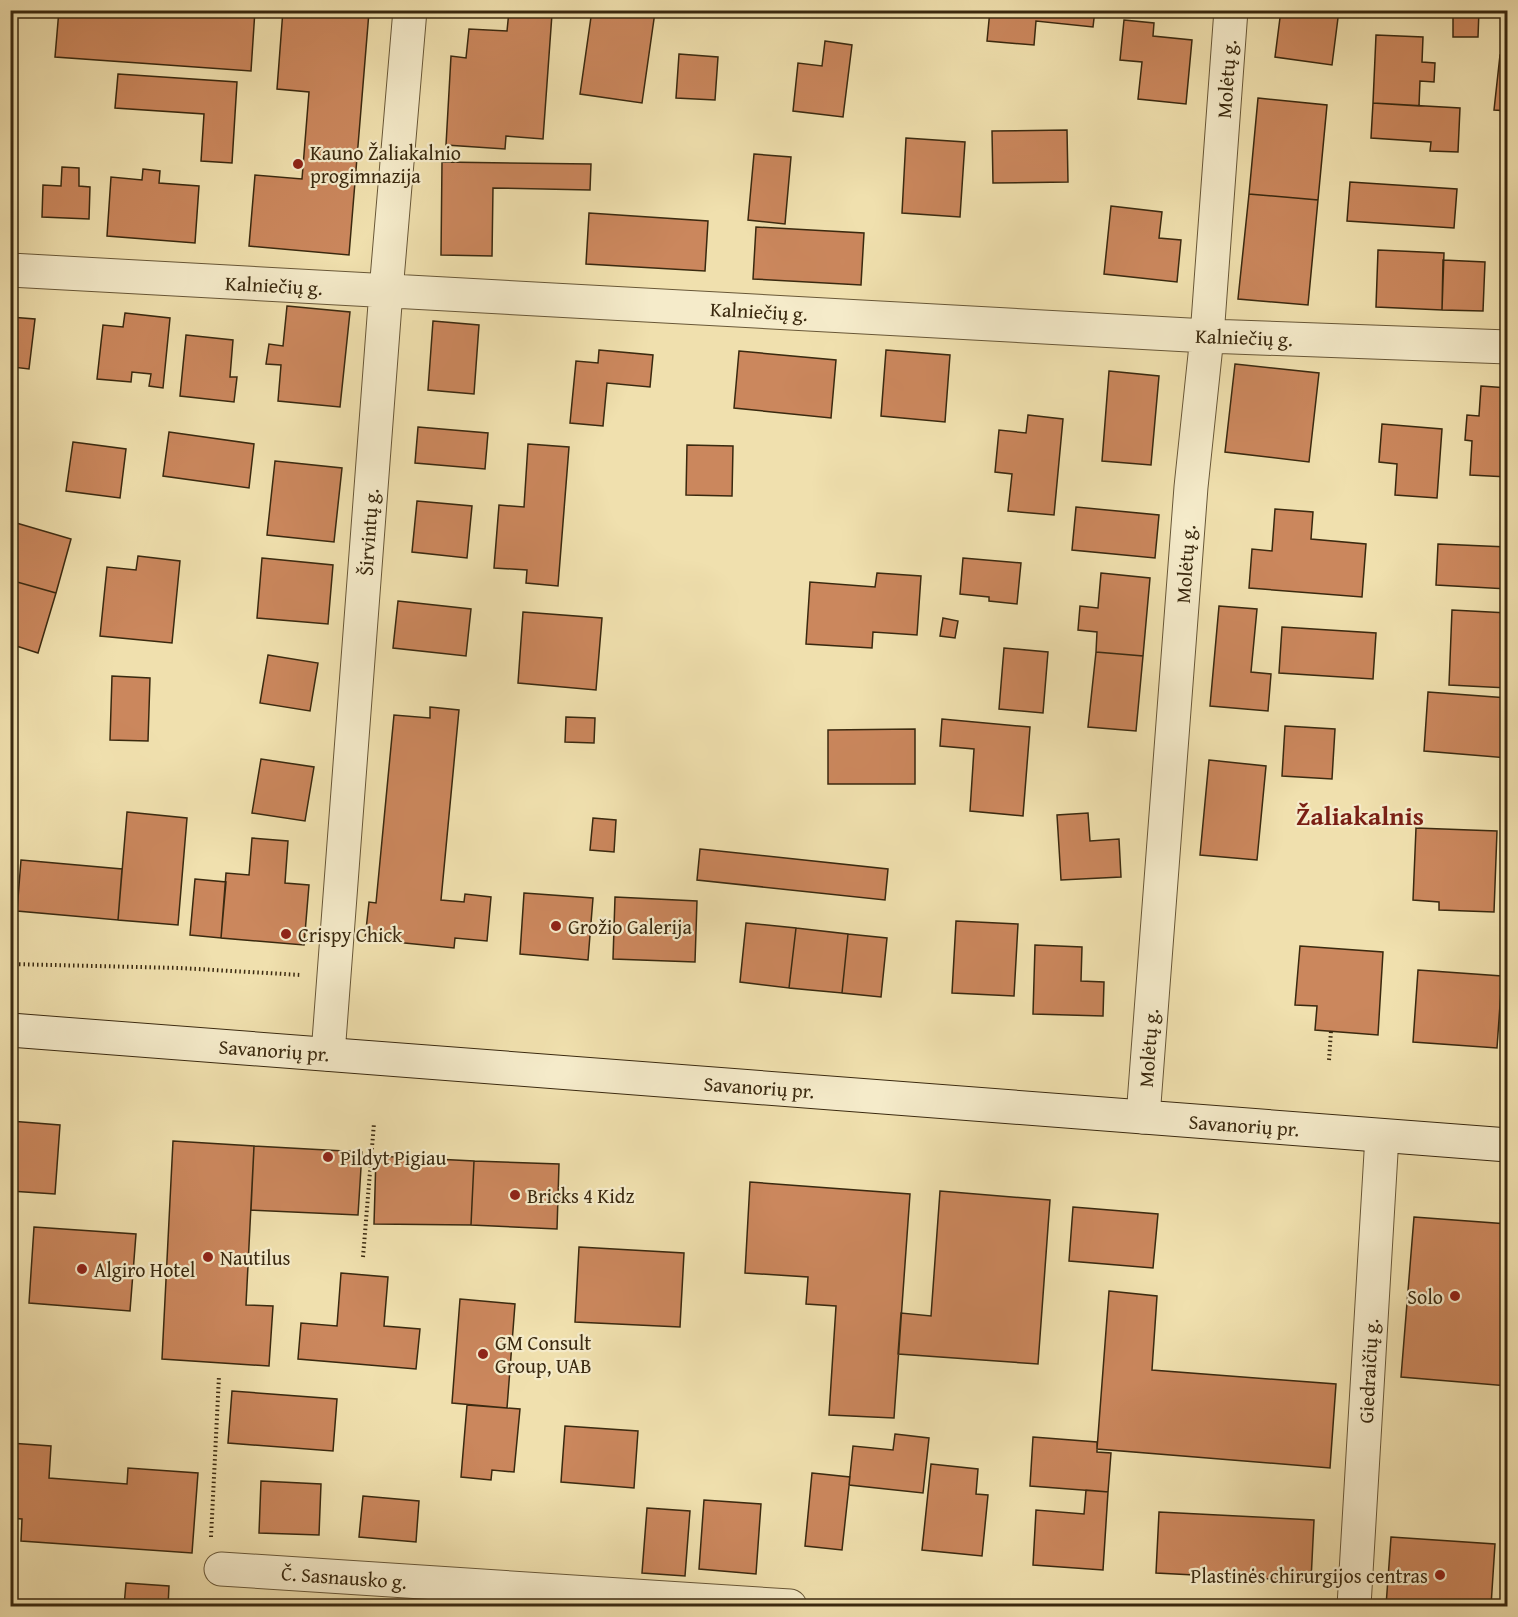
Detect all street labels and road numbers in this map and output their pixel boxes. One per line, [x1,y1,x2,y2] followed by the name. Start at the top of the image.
[1209,39,1243,119] street label: Molėtų g.
[224,268,324,302] street label: Kalniečių g.
[709,294,809,328] street label: Kalniečių g.
[1195,321,1293,353] street label: Kalniečių g.
[350,487,386,577] street label: Širvintų g.
[1168,524,1202,604] street label: Molėtų g.
[1131,1008,1165,1088] street label: Molėtų g.
[218,1032,330,1068] street label: Savanorių pr.
[703,1069,815,1105] street label: Savanorių pr.
[1188,1107,1300,1143] street label: Savanorių pr.
[1351,1318,1385,1424] street label: Giedraičių g.
[280,1558,408,1596] street label: Č. Sasnausko g.

